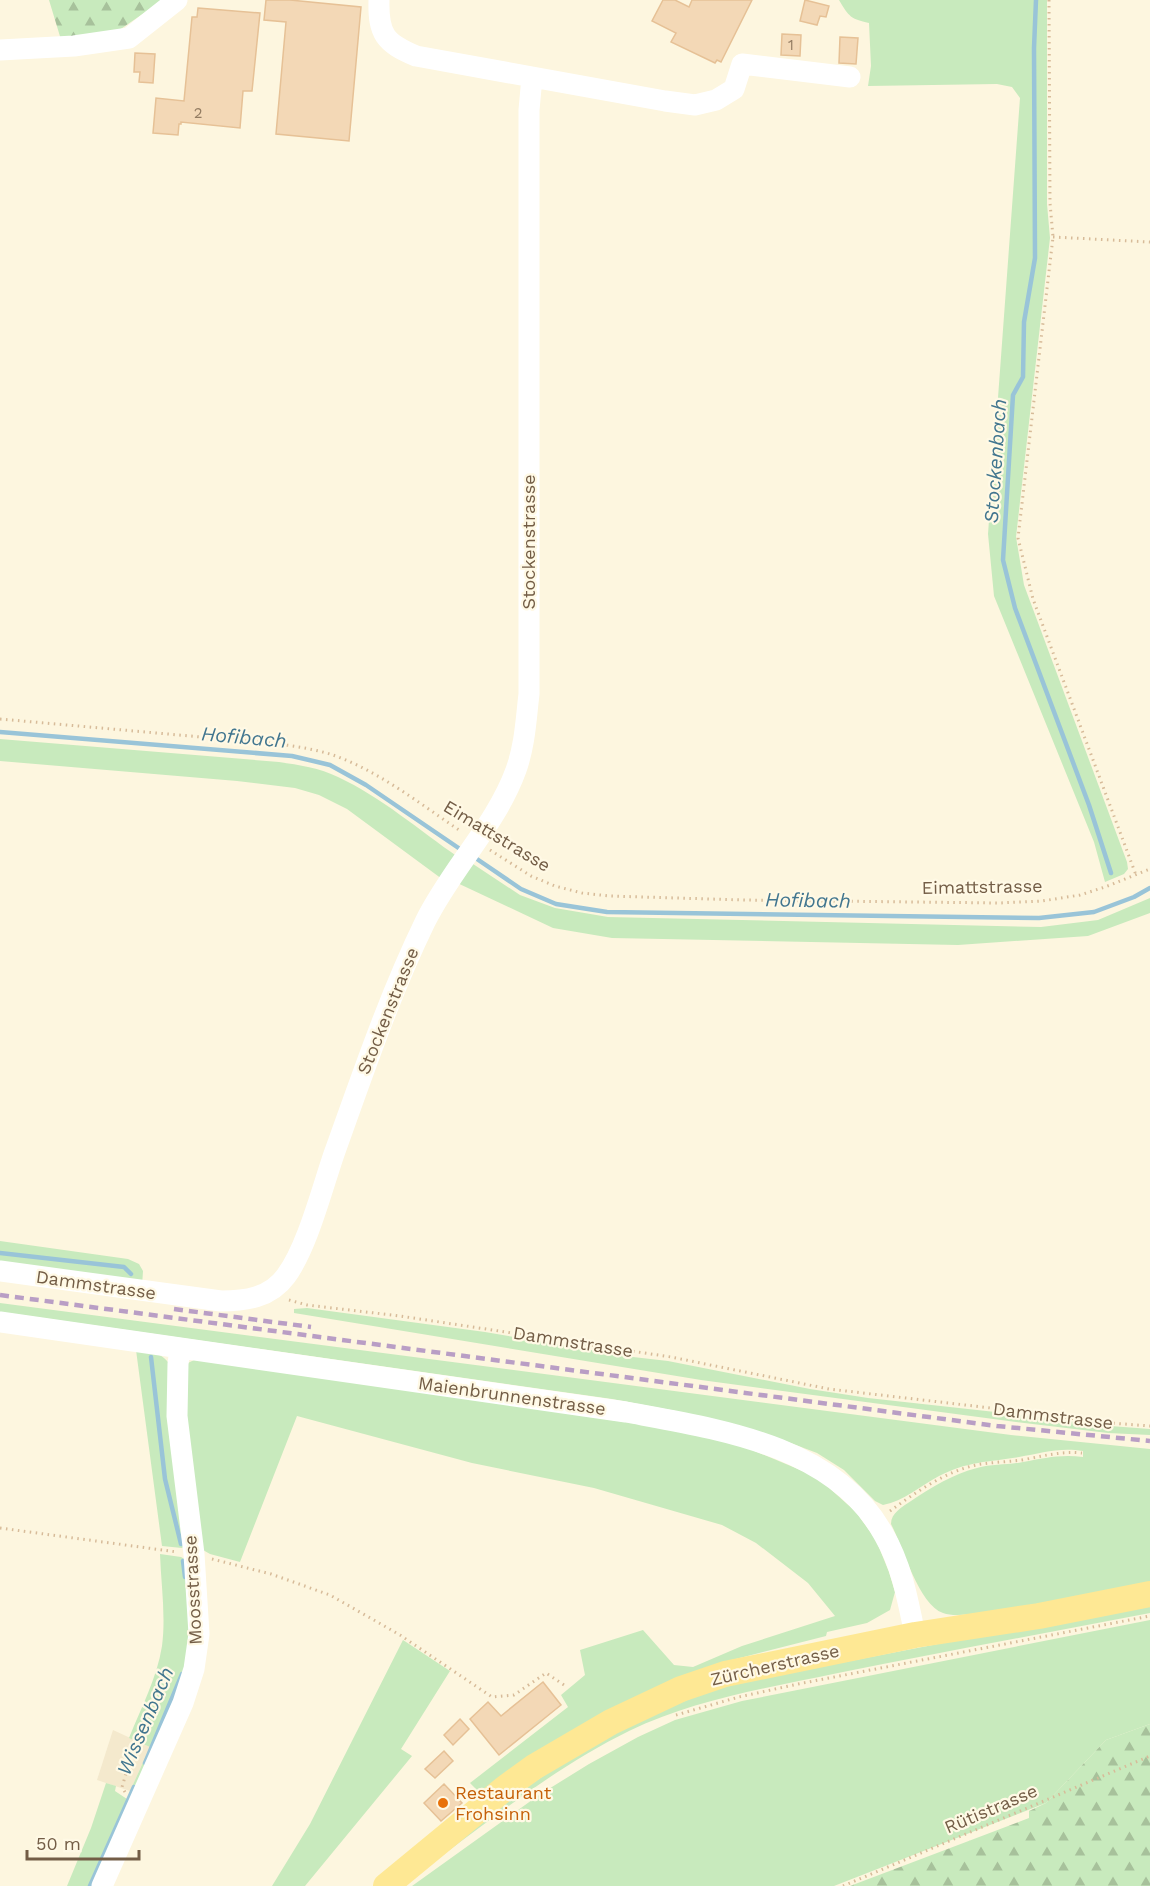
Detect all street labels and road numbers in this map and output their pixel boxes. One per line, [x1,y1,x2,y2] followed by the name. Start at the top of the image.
[518,474,539,610] street label: Stockenstrasse
[440,795,554,876] street label: Eimattstrasse
[921,875,1043,898] street label: Eimattstrasse
[353,944,423,1077] street label: Stockenstrasse
[35,1266,158,1303] street label: Dammstrasse
[512,1322,635,1361] street label: Dammstrasse
[417,1372,607,1419] street label: Maienbrunnenstrasse
[992,1398,1114,1433] street label: Dammstrasse
[179,1535,206,1645] street label: Moosstrasse
[709,1640,841,1690] street label: Zürcherstrasse
[941,1780,1040,1838] street label: Rütistrasse

